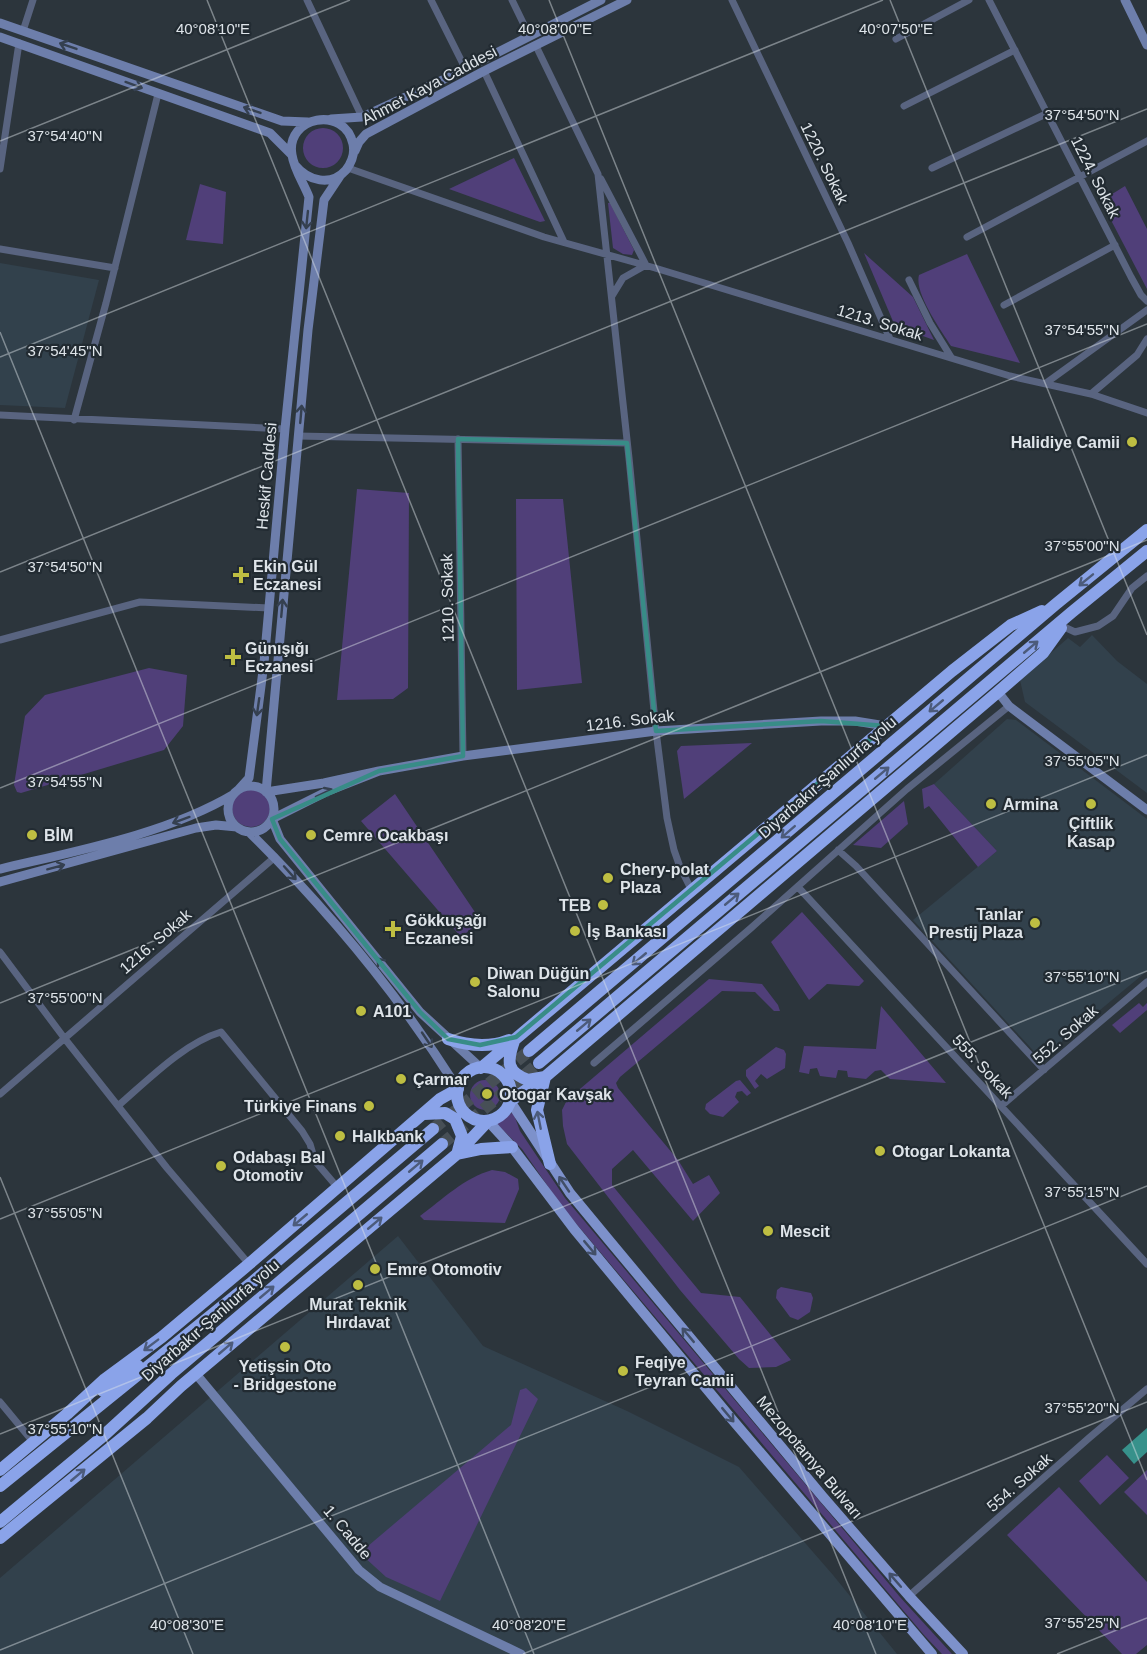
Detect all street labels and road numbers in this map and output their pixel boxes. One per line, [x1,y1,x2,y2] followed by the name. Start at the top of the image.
[359,43,500,128] street label: Ahmet Kaya Caddesi
[797,120,852,208] street label: 1220. Sokak
[1068,134,1124,222] street label: 1224. Sokak
[835,301,926,344] street label: 1213. Sokak
[253,422,280,530] street label: Heskif Caddesi
[438,552,457,643] street label: 1210. Sokak
[585,707,676,734] street label: 1216. Sokak
[755,713,899,842] street label: Diyarbakır-Şanlıurfa yolu
[116,905,195,977] street label: 1216. Sokak
[1030,1001,1102,1067] street label: 552. Sokak
[949,1031,1017,1102] street label: 555. Sokak
[138,1256,282,1385] street label: Diyarbakır-Şanlıurfa yolu
[753,1393,866,1522] street label: Mezopotamya Bulvarı
[984,1449,1056,1515] street label: 554. Sokak
[320,1502,375,1563] street label: 1. Cadde

